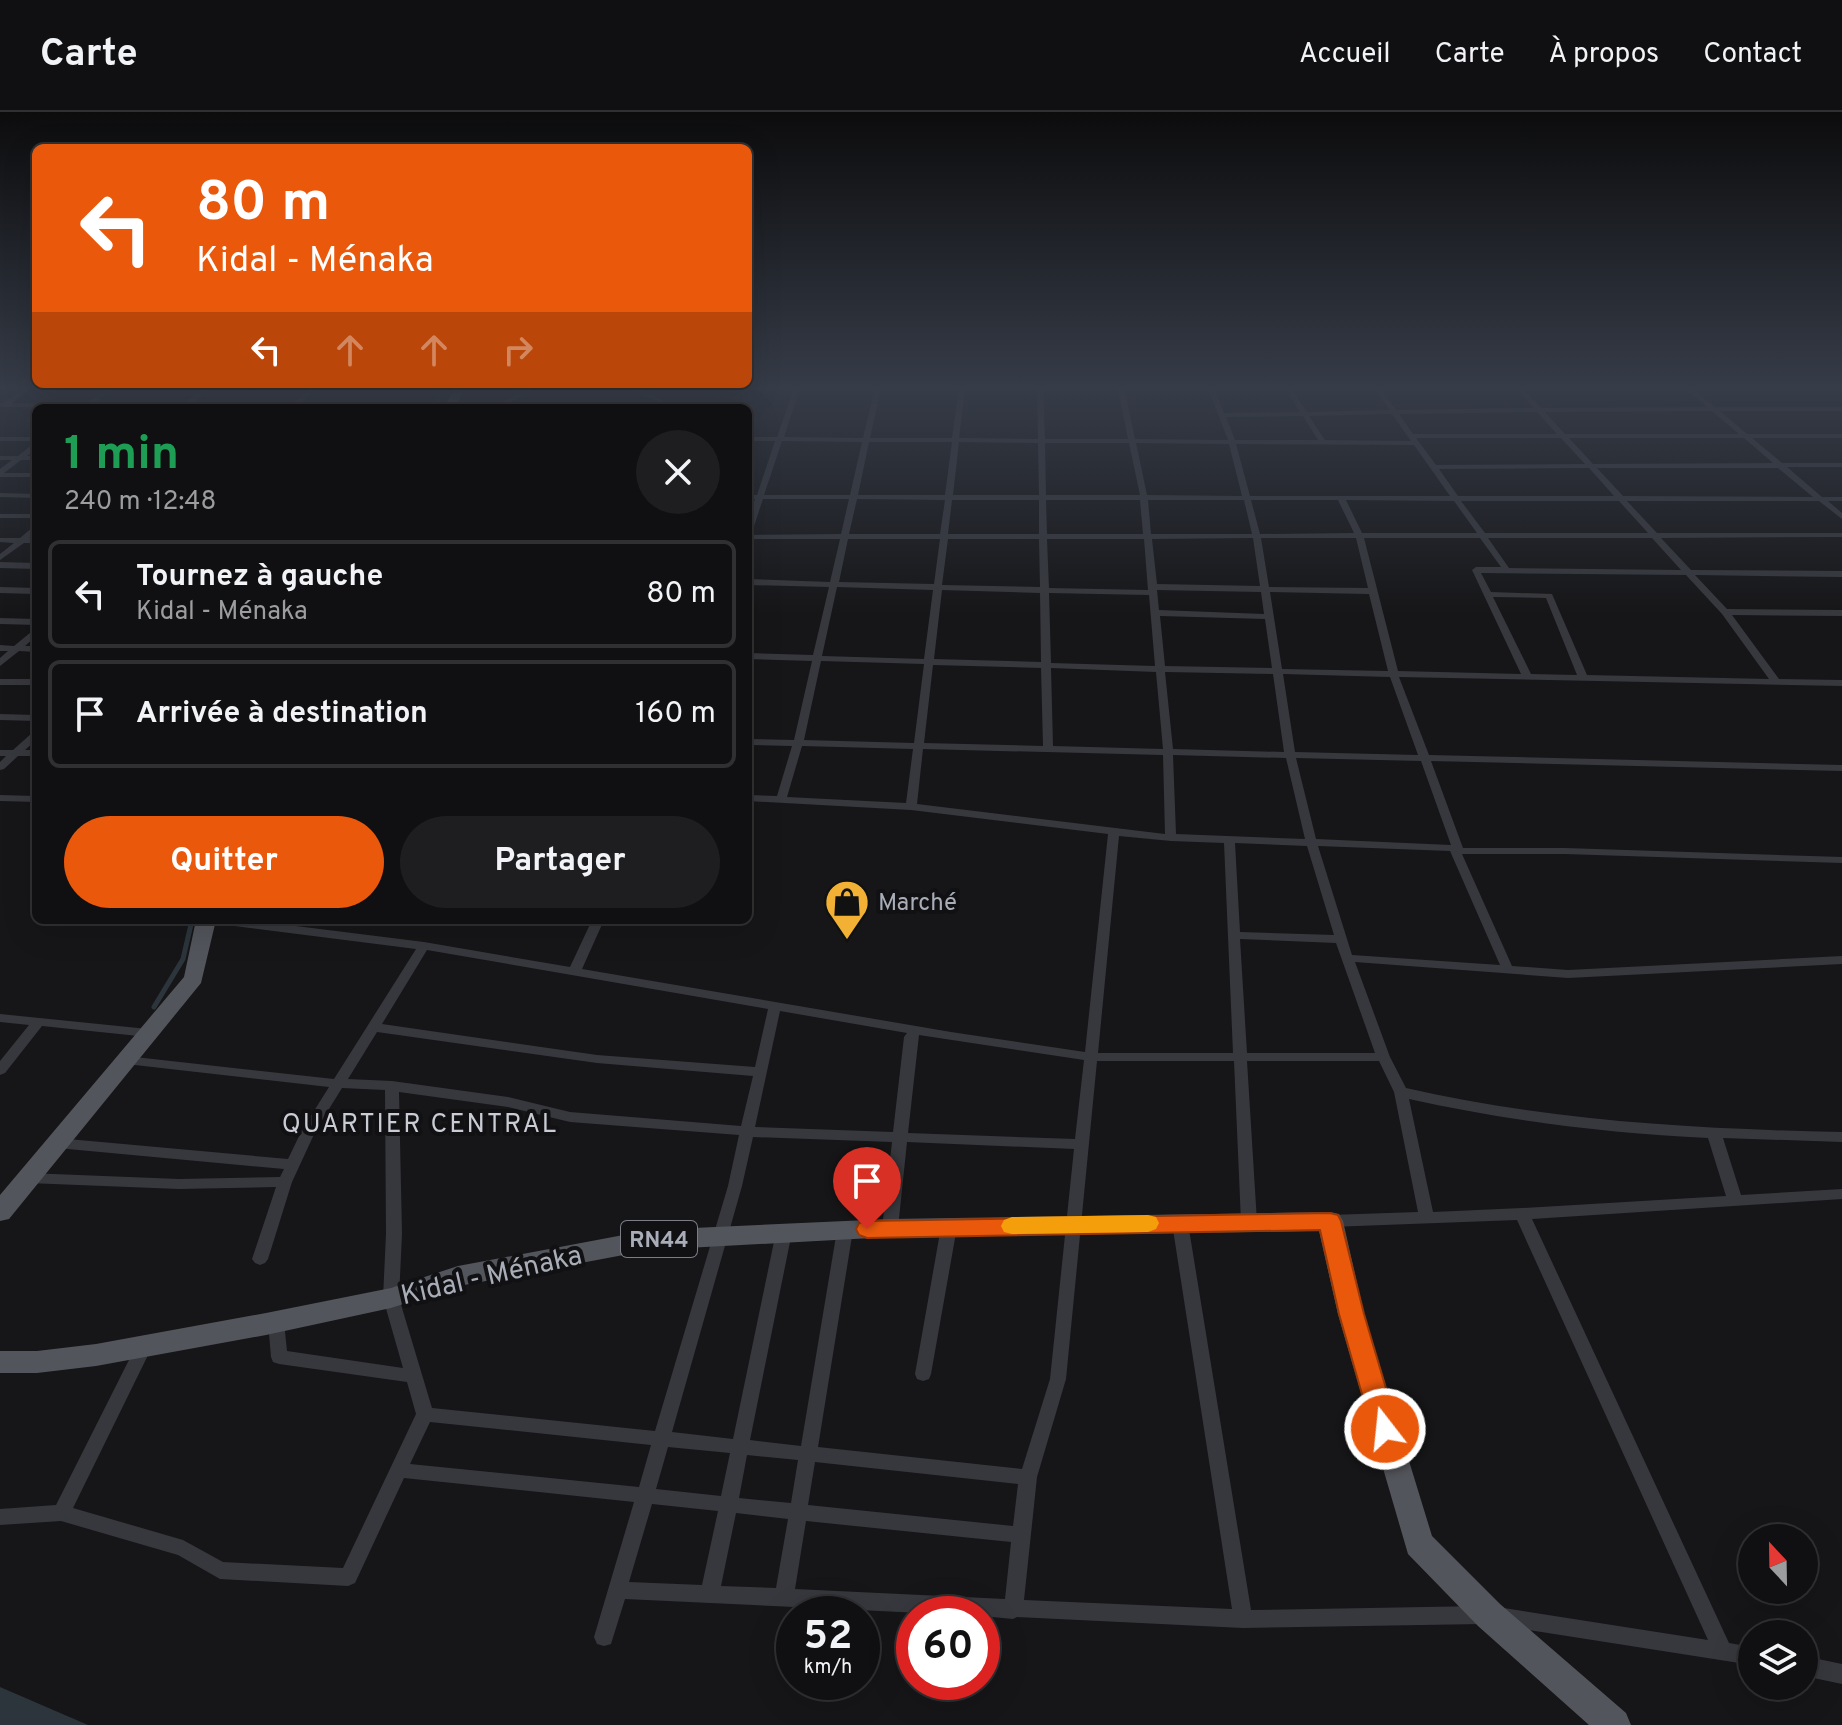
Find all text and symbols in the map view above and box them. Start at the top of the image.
text: Carte [40,31,138,80]
text: Accueil [1299,37,1391,73]
text: Carte [1435,37,1505,73]
text: À propos [1549,37,1659,73]
text: Contact [1703,37,1802,73]
text: 80 m [196,170,330,240]
icon: left [64,176,168,280]
text: Kidal - Ménaka [196,239,434,285]
icon: left [244,328,288,372]
icon: ahead [328,328,372,372]
icon: ahead [412,328,456,372]
icon: right [496,328,540,372]
text: 1 min [64,426,179,486]
button: close [636,430,720,514]
text: 240 m · 12:48 [64,486,216,519]
text: Tournez à gauche [136,559,383,596]
icon: left [68,572,112,616]
text: 80 m [646,576,716,613]
text: Kidal - Ménaka [136,596,308,629]
icon: arrive [68,692,112,736]
text: Arrivée à destination [136,696,428,733]
text: 160 m [635,696,716,733]
button: Quitter [64,816,384,908]
button: Partager [400,816,720,908]
shop icon: Marché [823,878,871,941]
place label: Marché [878,889,957,919]
district label: QUARTIER CENTRAL [282,1109,558,1142]
pin [833,1147,901,1229]
icon: arrive [845,1159,889,1203]
road number: RN44 [621,1221,697,1257]
street label: Kidal - Ménaka [398,1239,586,1315]
position arrow [1343,1387,1427,1471]
north arrow [1738,1524,1818,1604]
map controls [1738,1524,1818,1700]
speed limit sign: 60 [896,1596,1000,1700]
text: 52 [804,1613,852,1663]
button: layers [1738,1620,1818,1700]
text: km/h [804,1655,852,1681]

